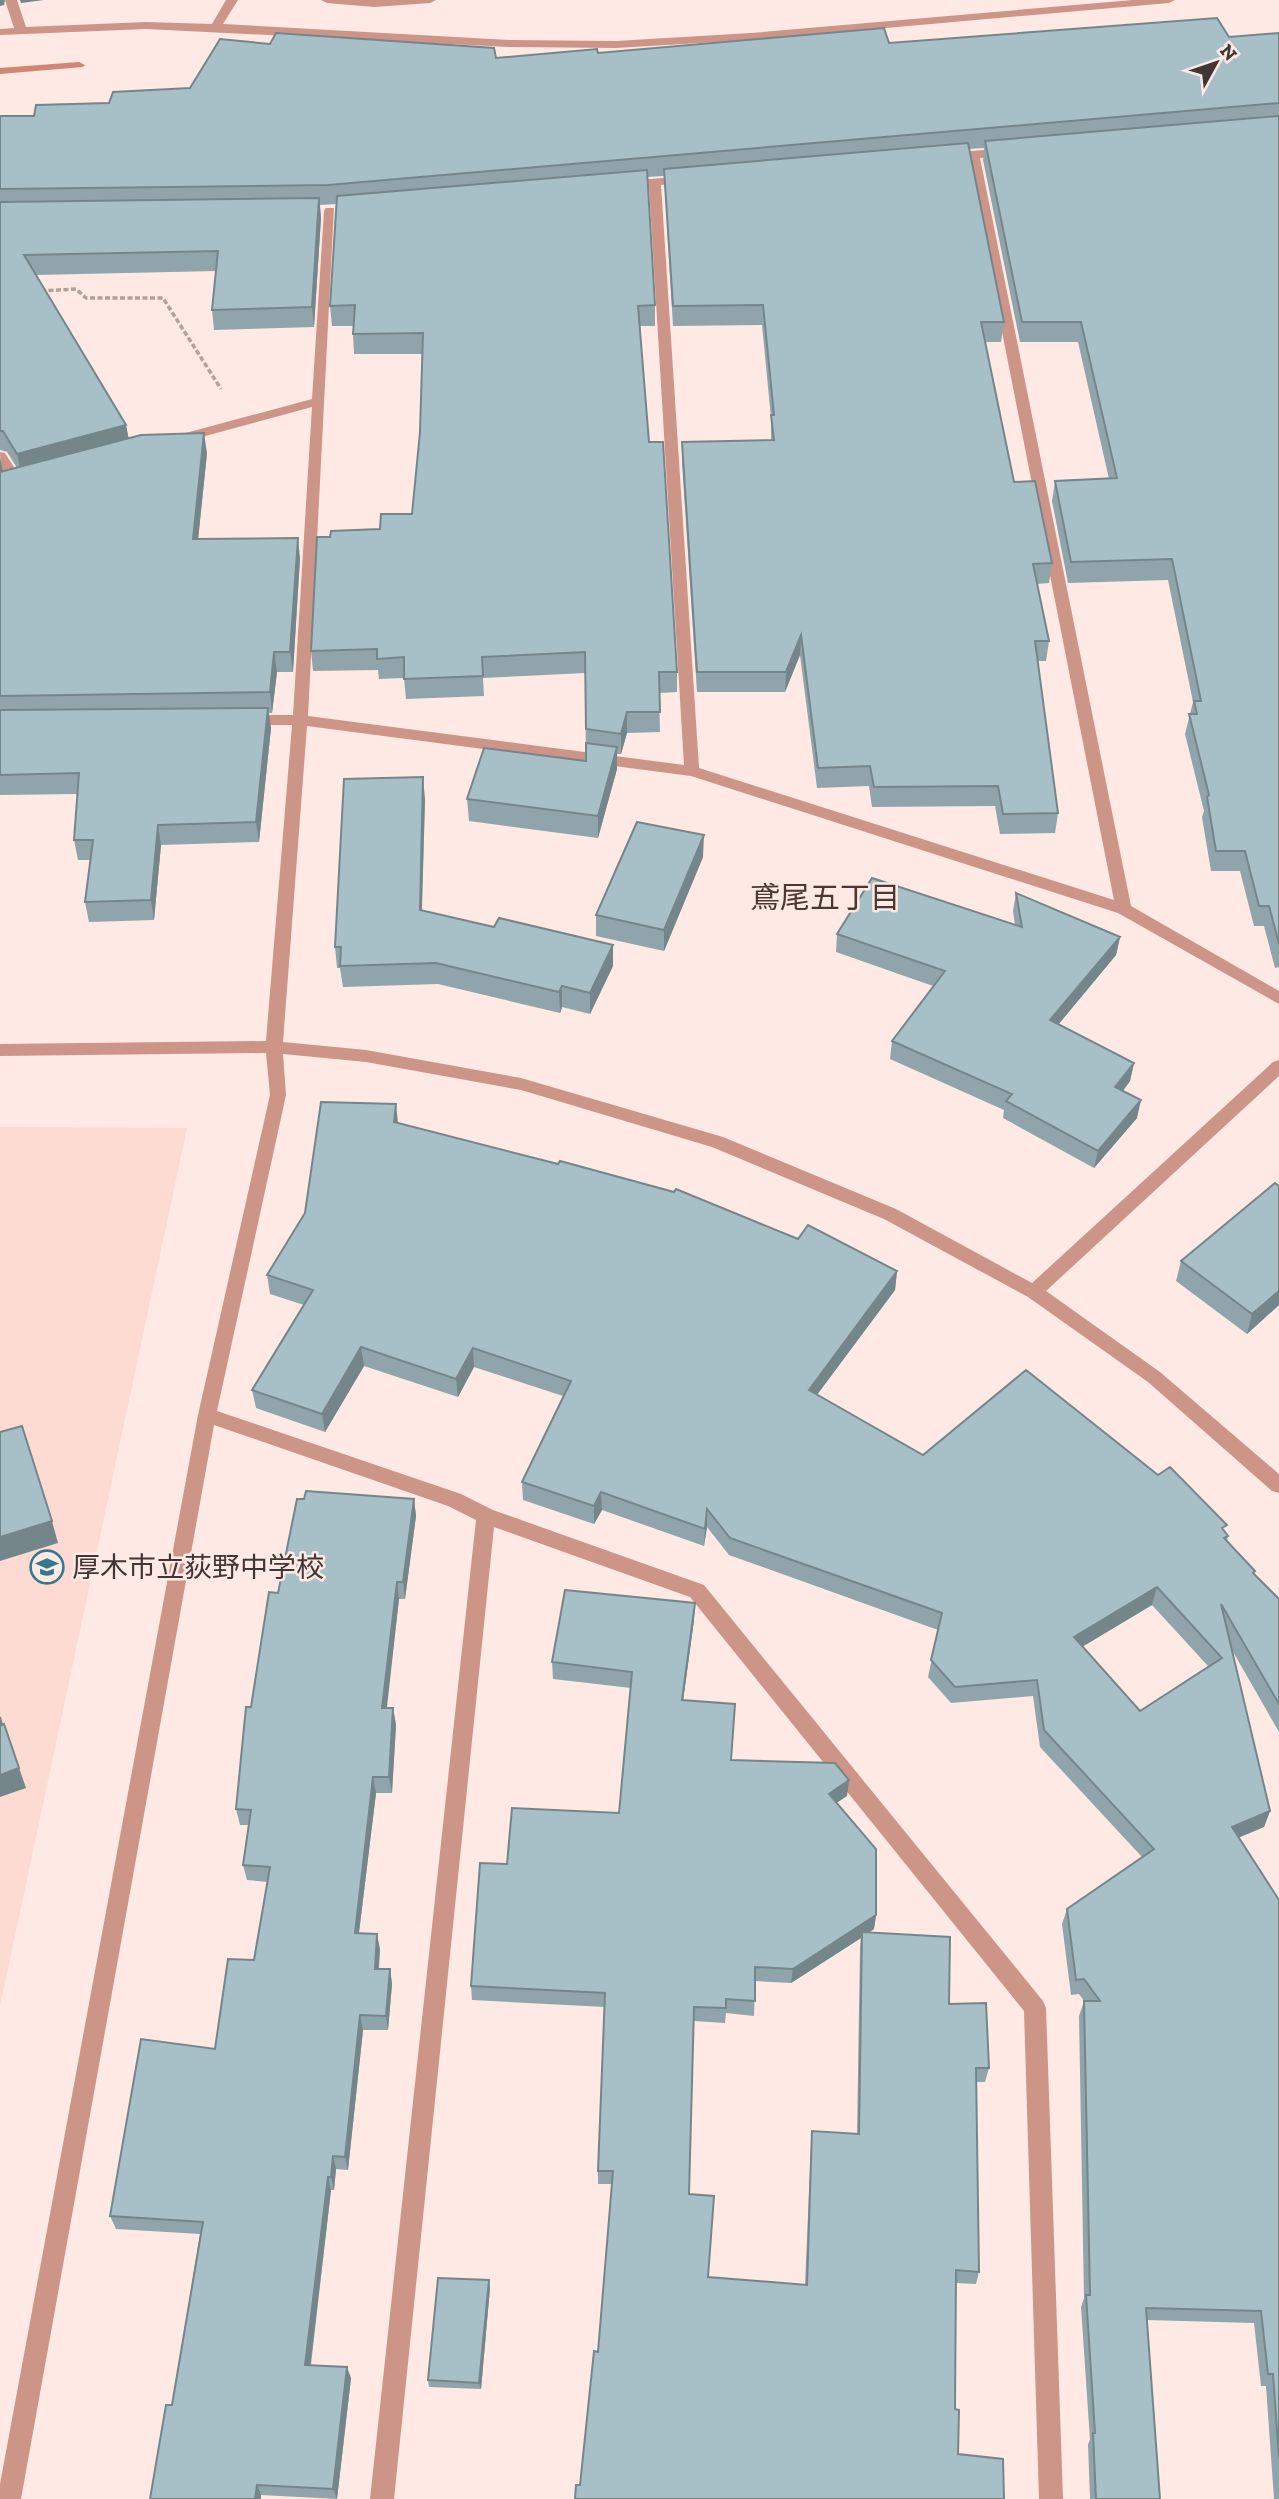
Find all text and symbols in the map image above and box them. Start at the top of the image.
north arrow [1181,28,1251,98]
text: N [1215,39,1242,65]
district label: 鳶尾五丁目 [750,880,900,916]
school or university icon: 厚木市立荻野中学校 [28,1548,66,1586]
place label: 厚木市立荻野中学校 [72,1551,324,1584]

